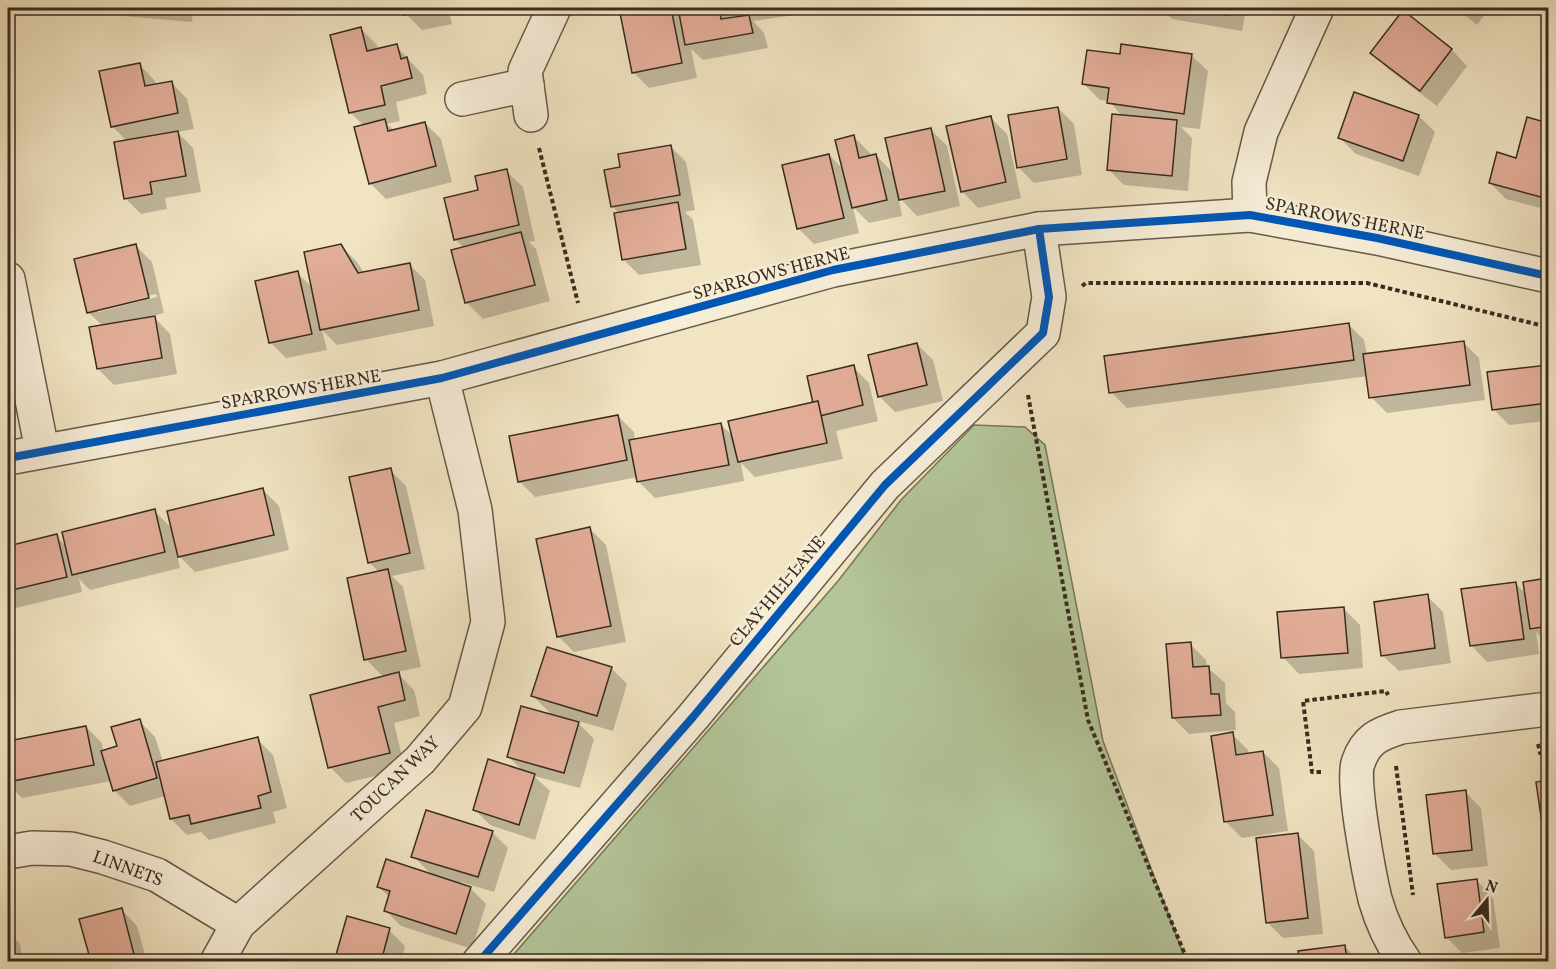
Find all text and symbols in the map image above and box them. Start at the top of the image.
street label: SPARROWS HERNE [1263,192,1427,247]
street label: SPARROWS HERNE [690,241,853,307]
street label: SPARROWS HERNE [219,364,383,417]
street label: CLAY HILL LANE [724,531,832,653]
street label: TOUCAN WAY [346,731,446,829]
street label: LINNETS [89,845,166,894]
north arrow [1457,870,1517,930]
text: N [1482,875,1501,900]

